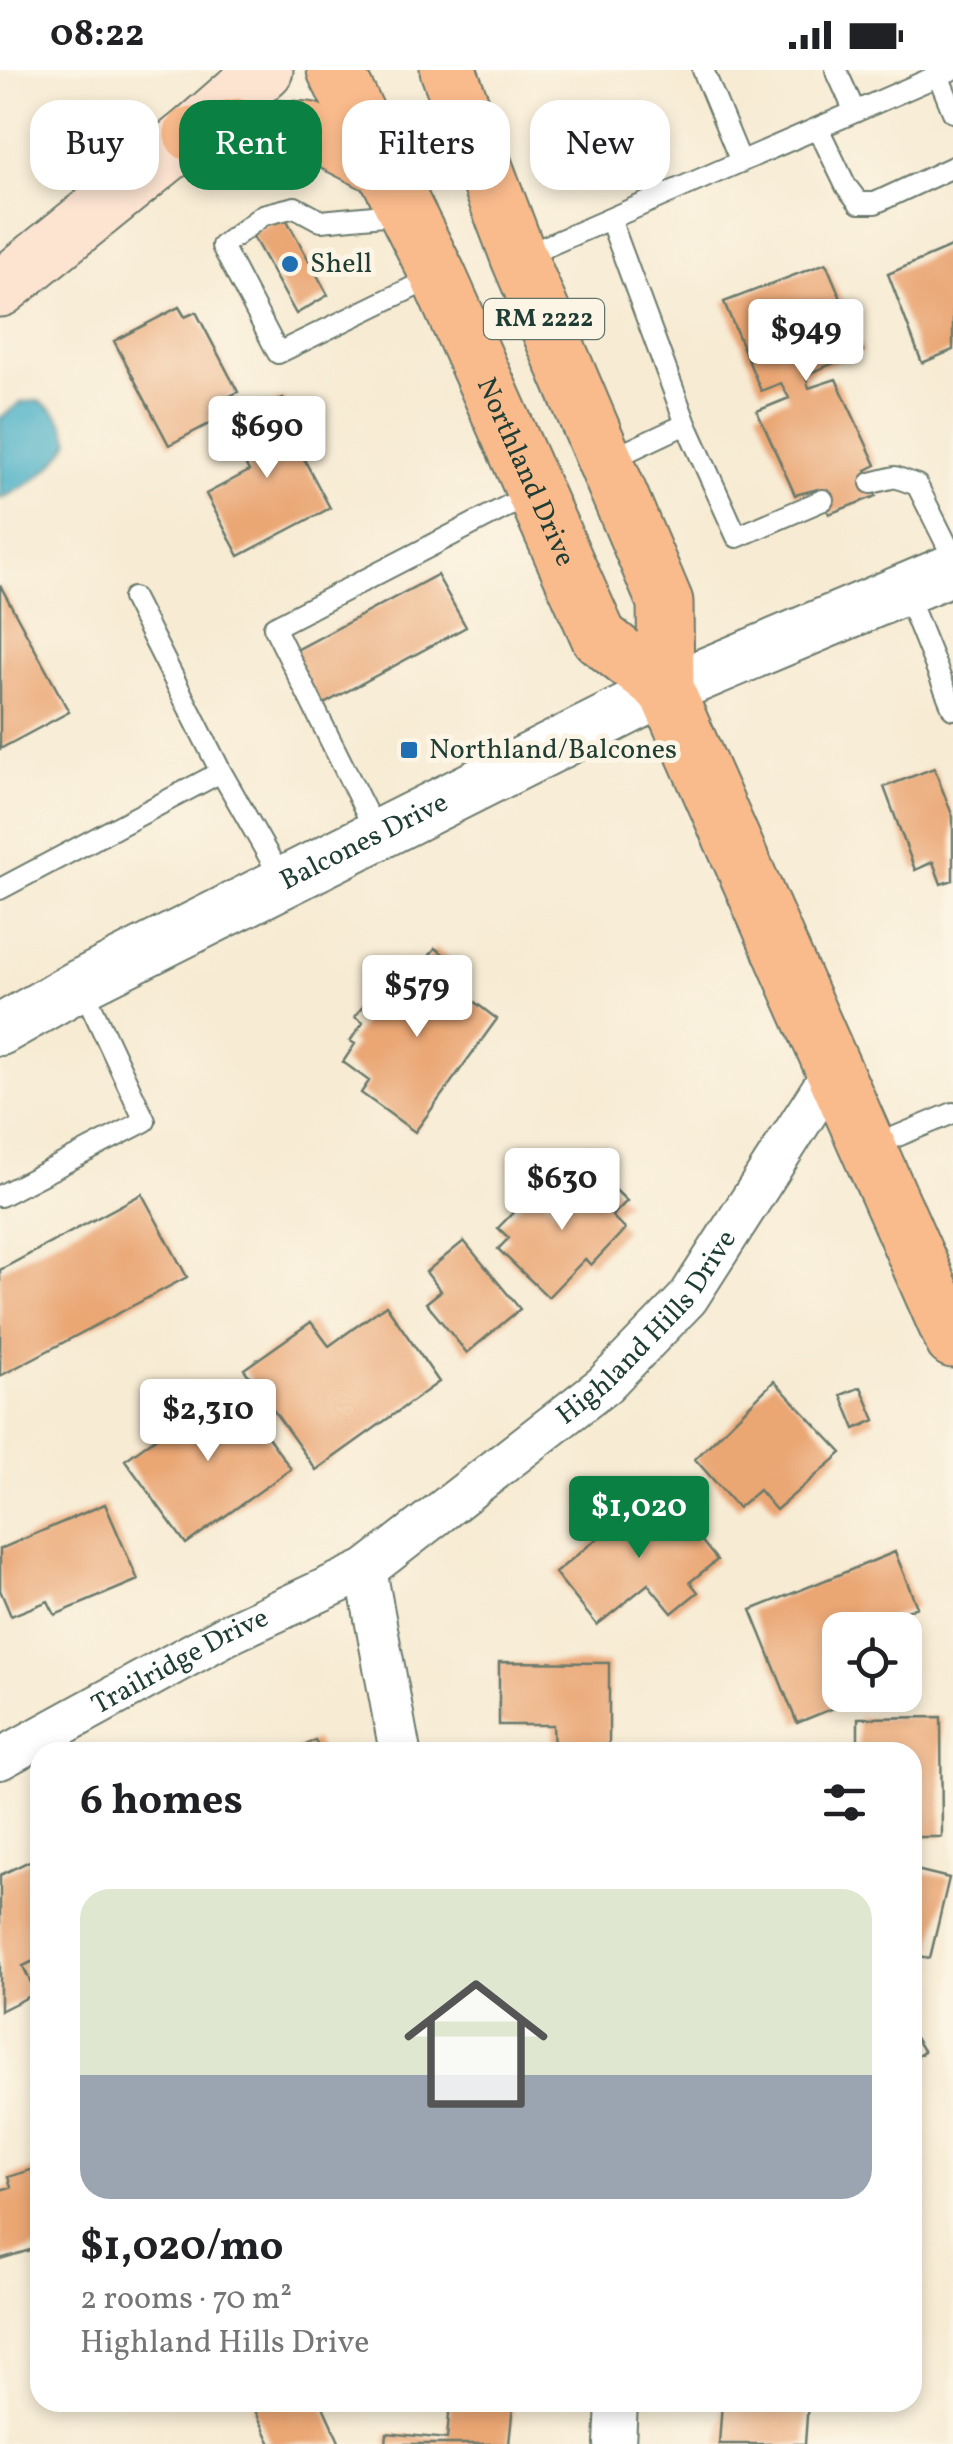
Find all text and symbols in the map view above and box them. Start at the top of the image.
text: 08:22 [50,9,144,62]
chip: Buy [30,100,159,190]
chip: Rent [179,100,322,190]
chip: Filters [342,100,510,190]
chip: New [530,100,670,190]
place label: Shell [310,245,372,284]
marker: Shell [279,253,301,275]
road number: RM 2222 [484,299,604,339]
pin: $949 [747,299,865,384]
text: $949 [770,309,842,353]
street label: Northland Drive [467,371,585,573]
pin: $690 [208,396,326,481]
text: $690 [230,406,304,450]
place label: Northland/Balcones [429,731,677,770]
marker: Northland/Balcones [398,739,420,761]
street label: Balcones Drive [273,783,455,900]
pin: $579 [358,955,476,1040]
text: $579 [384,965,450,1009]
pin: $630 [503,1148,621,1233]
text: $630 [527,1158,597,1202]
street label: Highland Hills Drive [548,1223,746,1434]
pin: $2,310 [127,1379,289,1464]
text: $2,310 [162,1389,254,1433]
pin: $1,020 [558,1476,720,1561]
text: $1,020 [591,1486,687,1530]
street label: Trailridge Drive [85,1598,275,1725]
map controls [822,1612,922,1712]
button: locate [822,1612,922,1712]
text: 6 homes [80,1773,243,1832]
icon: filters [817,1775,872,1830]
icon: home [386,1954,566,2134]
text: $1,020/mo [80,2219,283,2278]
text: 2 rooms · 70 m² [80,2278,292,2322]
text: Highland Hills Drive [80,2322,369,2366]

